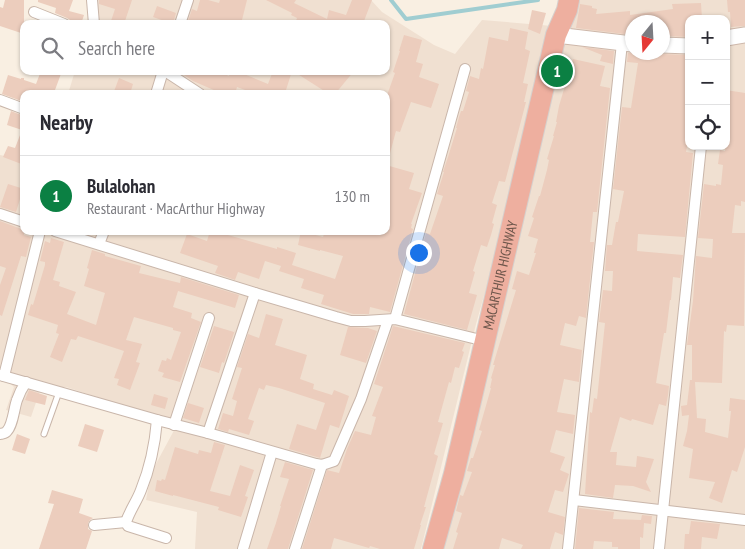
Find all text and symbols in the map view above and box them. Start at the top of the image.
north arrow [625,15,670,60]
map controls [685,15,730,150]
button: + [685,15,730,60]
search box [20,20,390,75]
icon: search [38,34,66,62]
text: Search here [78,36,155,60]
pin: 1 [541,52,573,90]
button: − [685,60,730,105]
button: locate [685,105,730,150]
text: Nearby [40,109,93,136]
text: Bulalohan [87,174,155,198]
text: 1 [52,186,60,206]
text: 130 m [335,186,370,206]
text: Restaurant · MacArthur Highway [87,198,265,218]
street label: MACARTHUR HIGHWAY [479,218,522,331]
your location [406,240,432,266]

